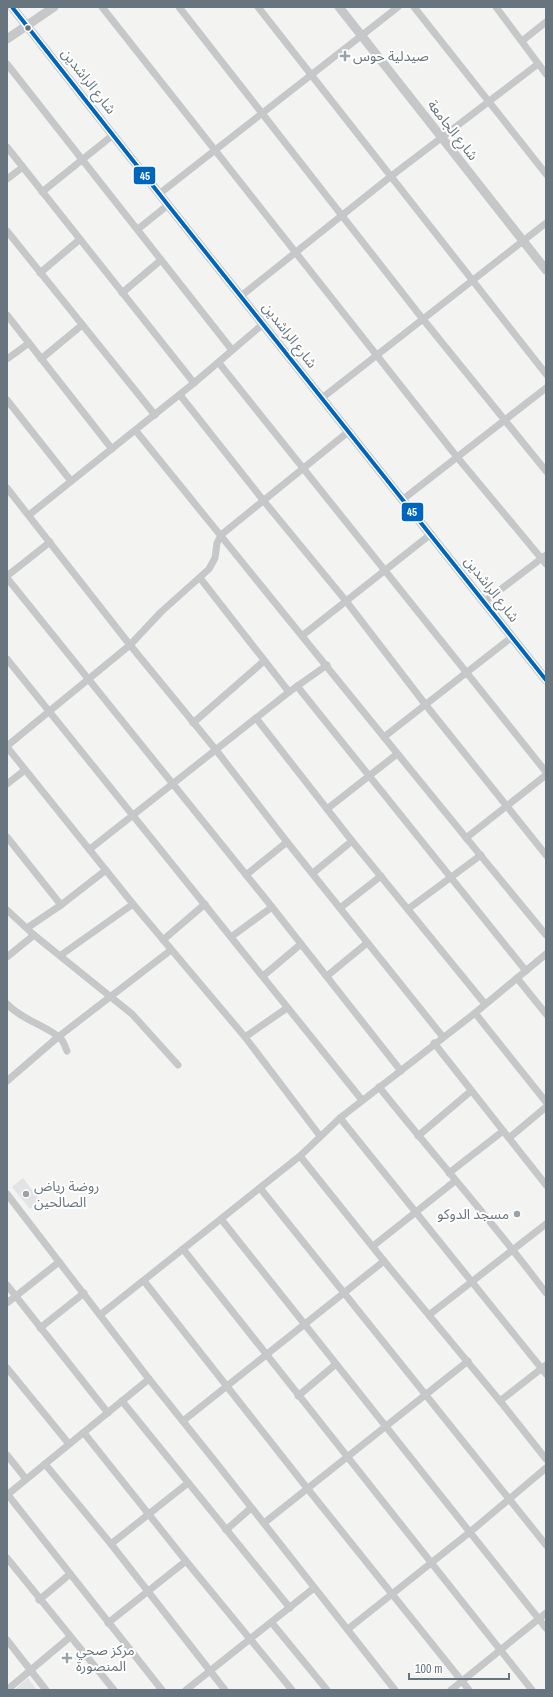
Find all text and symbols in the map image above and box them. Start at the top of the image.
unlabelled marker [23,23,33,33]
street label: شارع الراشدين [56,44,120,119]
place label: صيدلية حوس [353,47,429,65]
marker: صيدلية حوس [340,51,350,61]
street label: شارع الجامعة [422,96,482,165]
line badge: 45 [133,166,156,185]
text: 45 [140,169,150,183]
street label: شارع الراشدين [257,298,321,373]
line badge: 45 [401,502,424,522]
text: 45 [407,505,417,519]
street label: شارع الراشدين [459,552,523,627]
place label: روضة رياض الصالحين [34,1177,99,1211]
marker: روضة رياض الصالحين [21,1189,31,1199]
place label: مسجد الدوكو [437,1205,509,1223]
marker: مسجد الدوكو [512,1209,522,1219]
place label: مركز صحي المنصورة [76,1641,135,1675]
marker: مركز صحي المنصورة [61,1652,73,1664]
scale bar [409,1655,509,1681]
text: 100 m [415,1661,442,1677]

